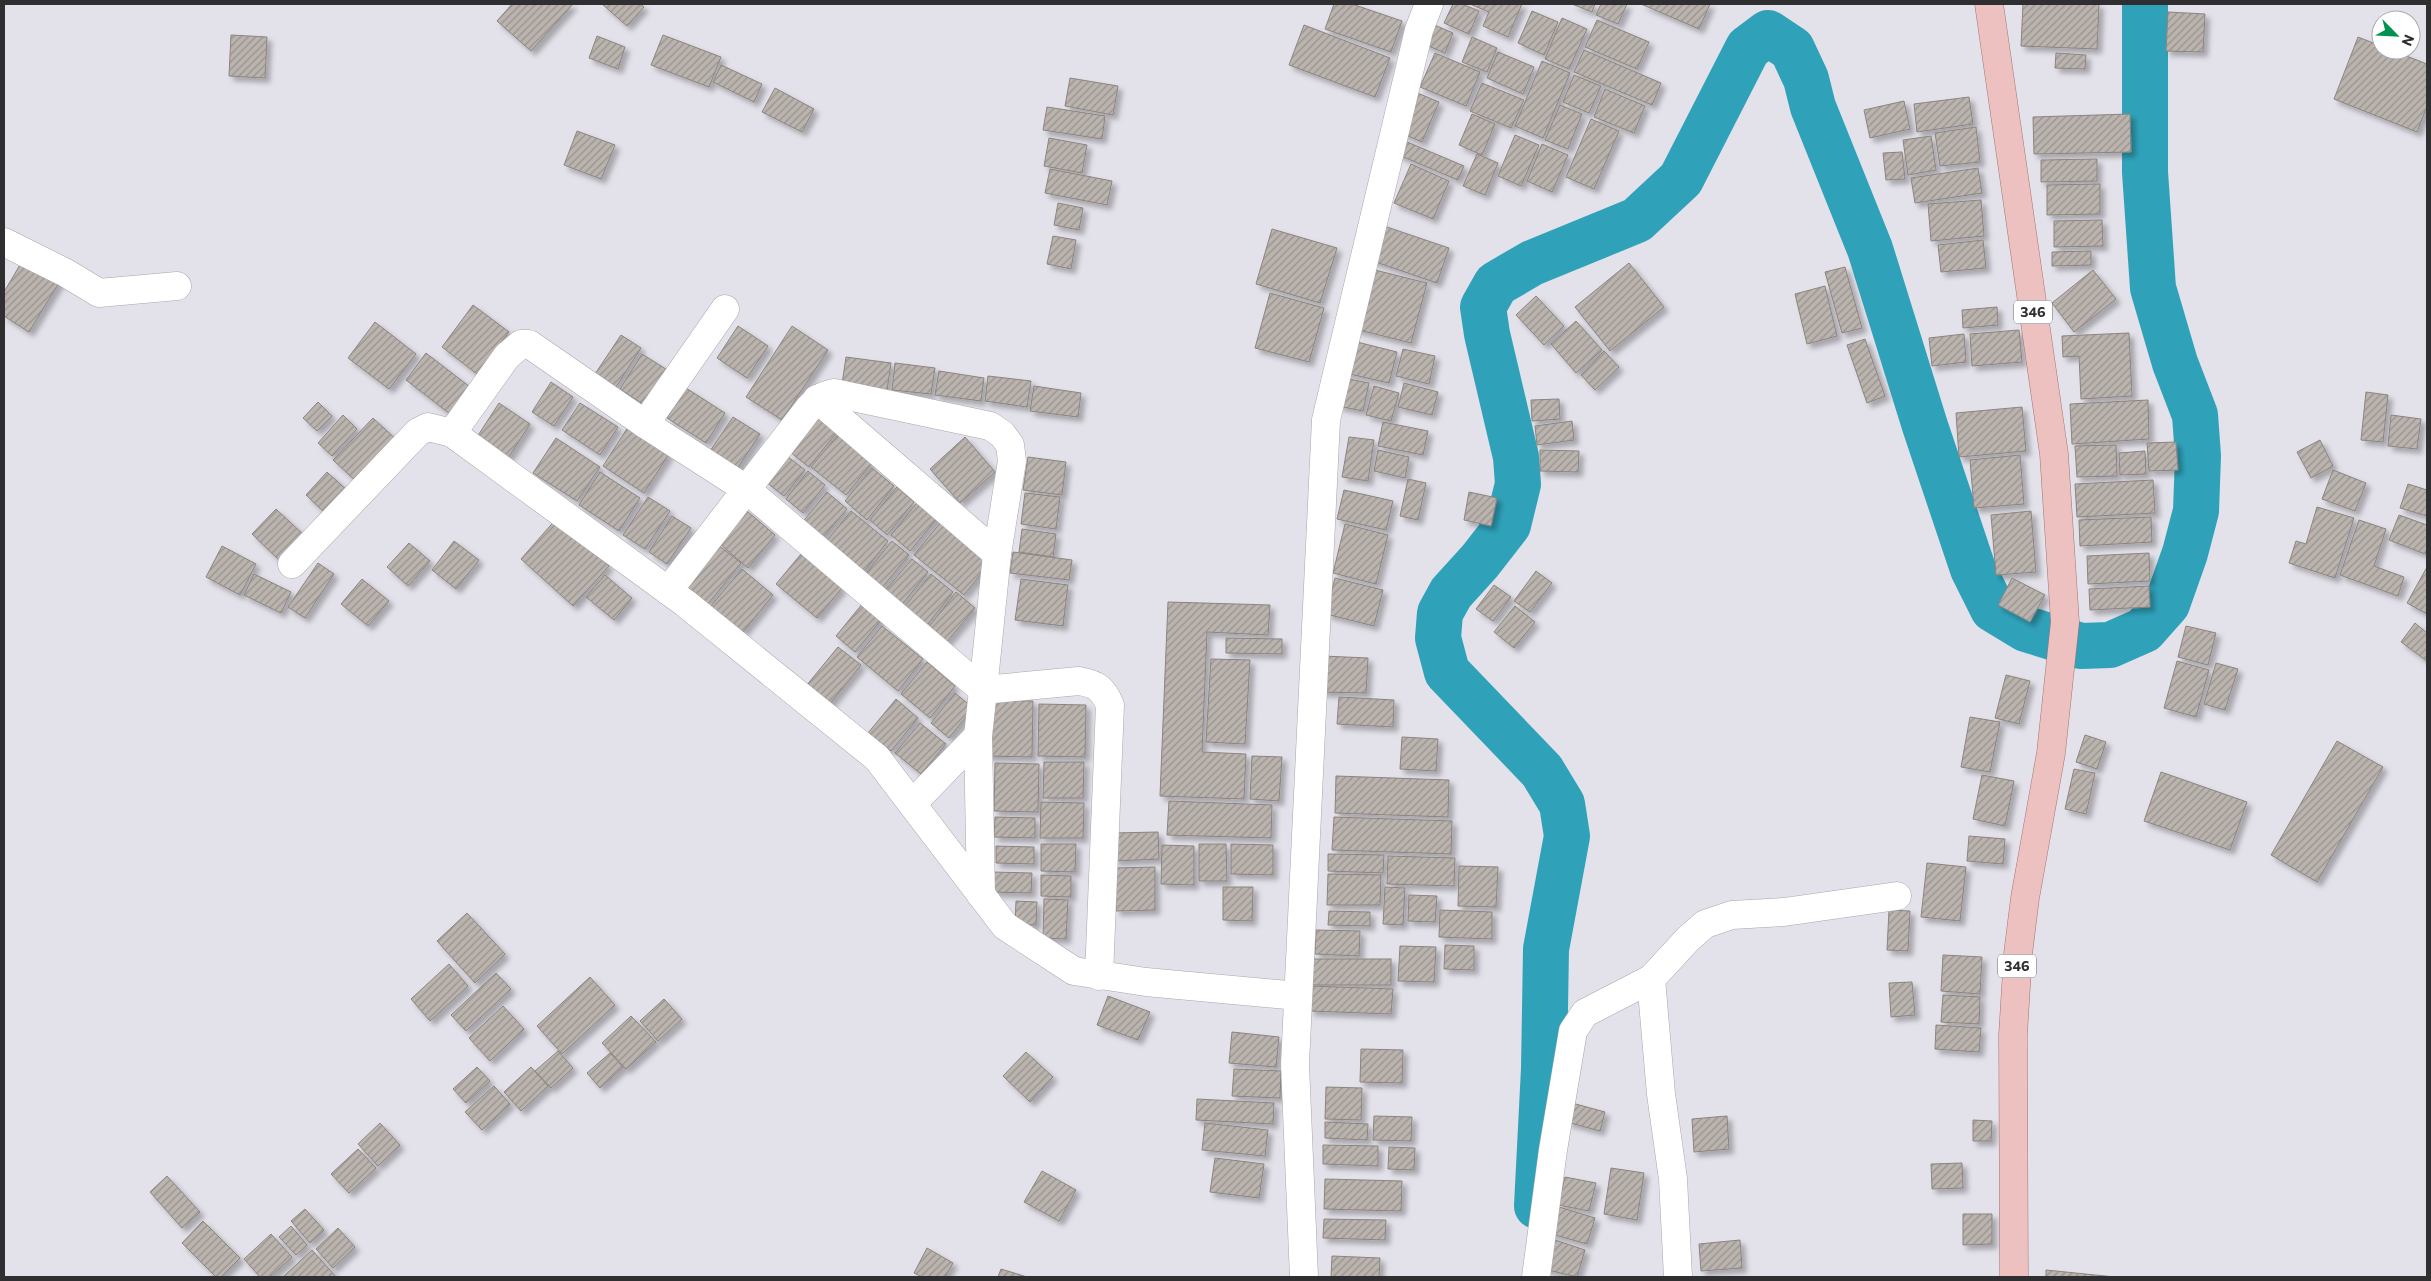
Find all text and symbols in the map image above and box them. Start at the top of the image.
north arrow [2371,10,2421,60]
text: N [2398,32,2418,49]
road number: 346 [2014,300,2052,324]
road number: 346 [1998,954,2036,978]

